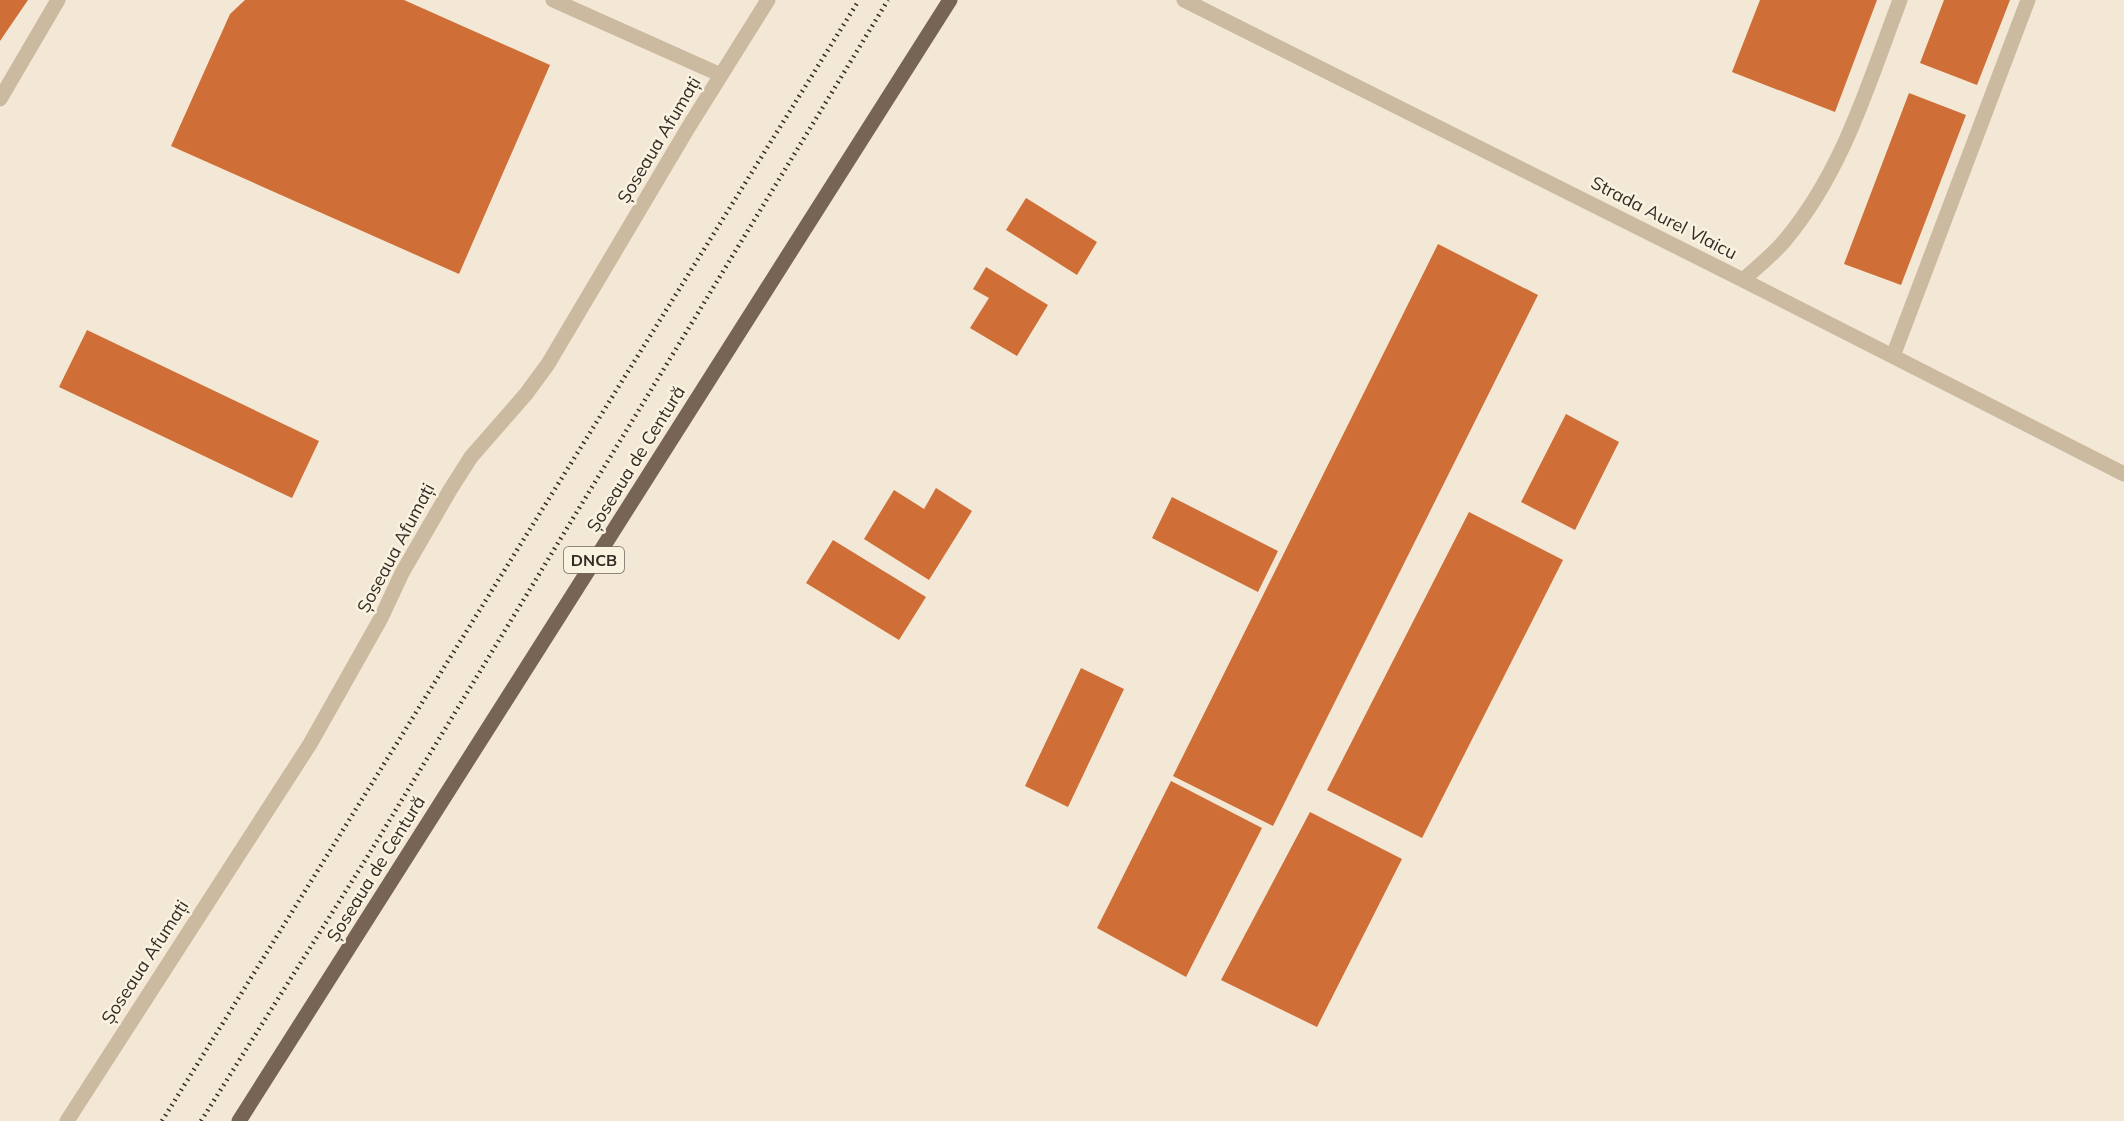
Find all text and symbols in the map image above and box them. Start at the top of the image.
street label: Șoseaua Afumați [612,72,705,207]
street label: Strada Aurel Vlaicu [1587,171,1741,264]
street label: Șoseaua de Centură [581,381,690,536]
street label: Șoseaua Afumați [352,479,439,617]
road number: DNCB [564,547,624,573]
street label: Șoseaua de Centură [321,791,430,946]
street label: Șoseaua Afumați [96,895,193,1028]

